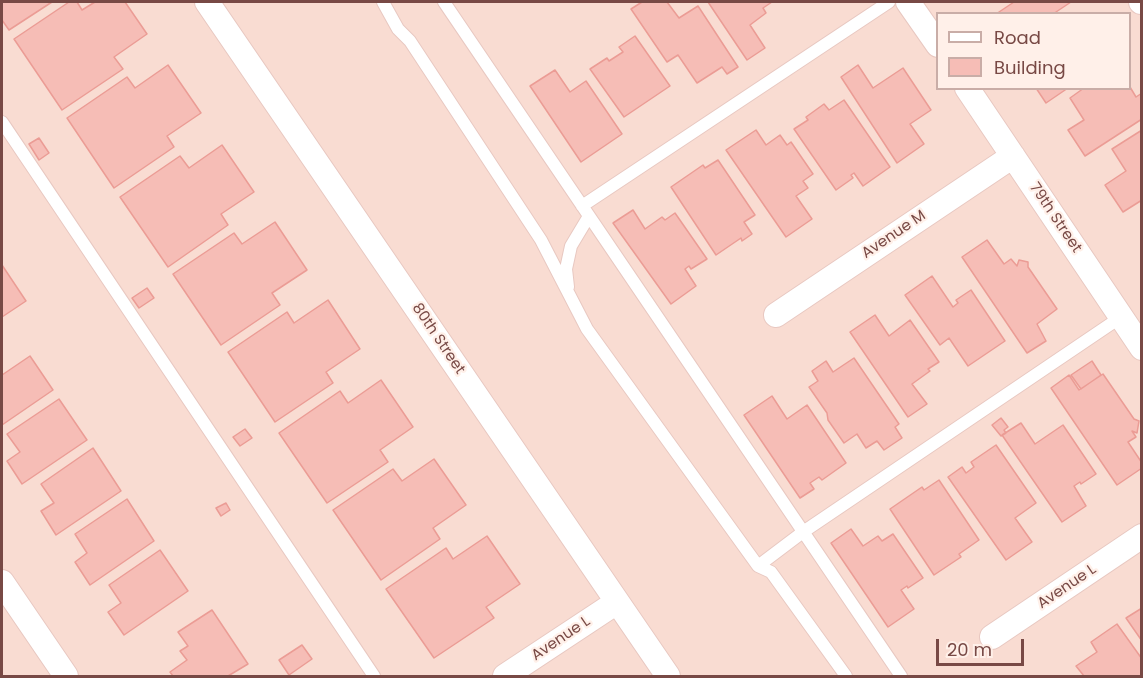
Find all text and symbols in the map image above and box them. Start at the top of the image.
legend [936,12,1131,90]
text: Road [994,25,1041,50]
text: Building [994,55,1066,80]
street label: 79th Street [1025,180,1085,256]
street label: Avenue M [859,207,929,263]
street label: 80th Street [408,300,468,378]
street label: Avenue L [1034,561,1100,613]
street label: Avenue L [528,613,594,665]
scale bar [939,627,1028,665]
text: 20 m [947,637,992,662]

